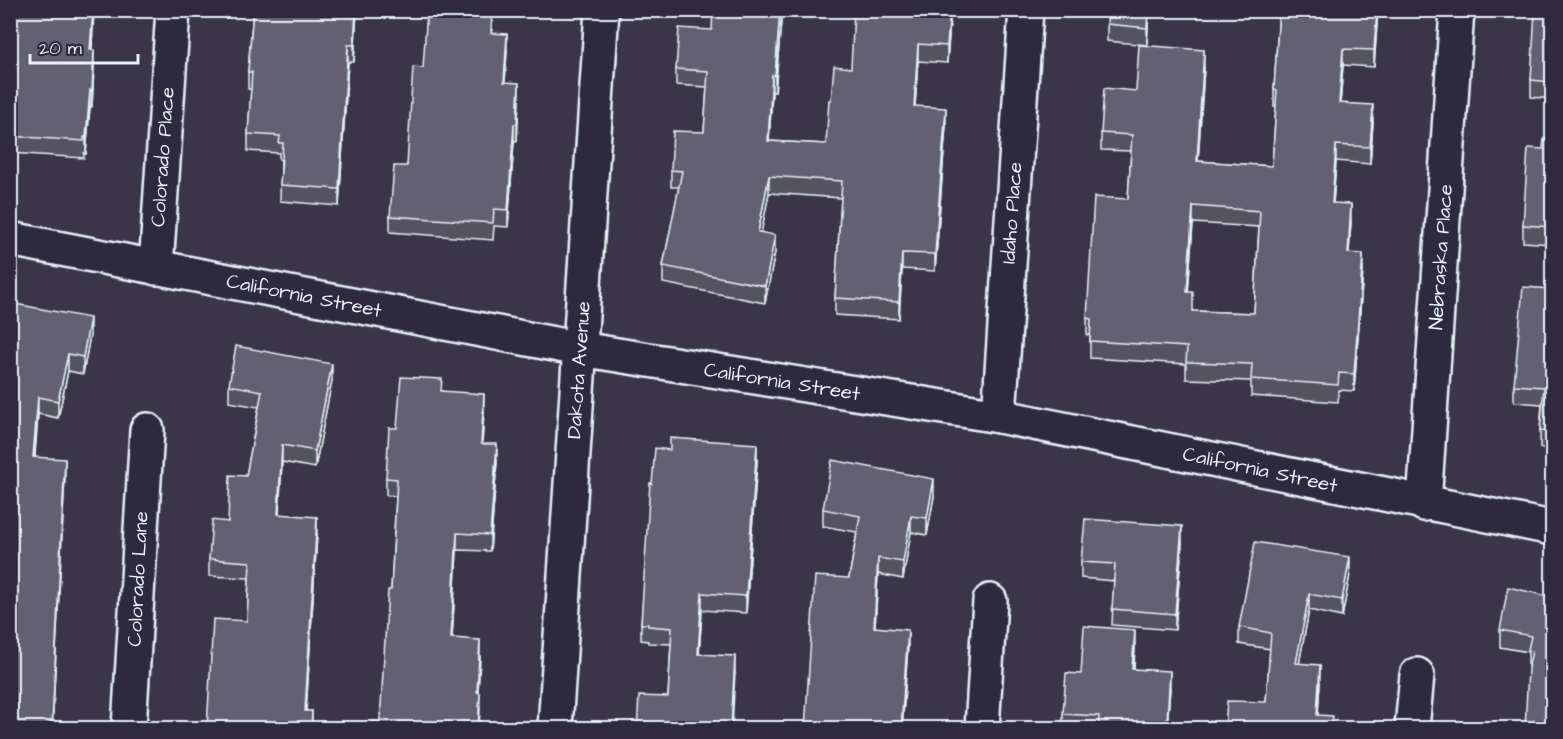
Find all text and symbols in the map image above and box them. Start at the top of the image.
scale bar [30,27,138,65]
text: 20 m [39,36,82,61]
street label: Colorado Place [144,86,182,228]
street label: Idaho Place [994,161,1030,265]
street label: Nebraska Place [1422,183,1460,331]
street label: California Street [224,267,384,325]
street label: Dakota Avenue [560,300,598,440]
street label: California Street [702,356,862,408]
street label: California Street [1180,440,1340,500]
street label: Colorado Lane [120,510,156,647]

